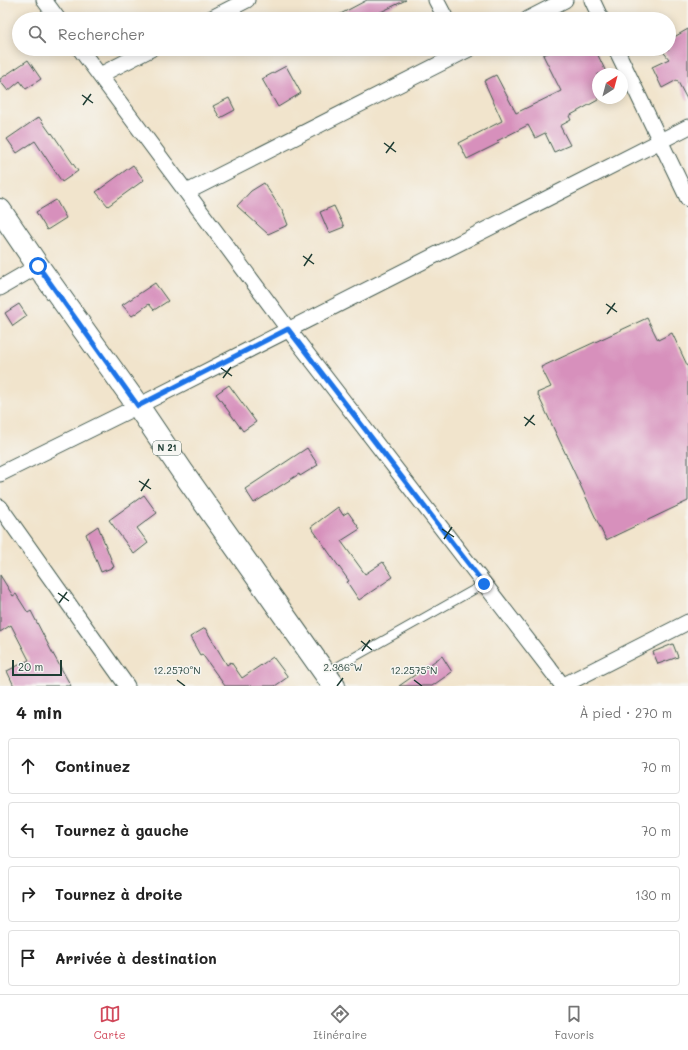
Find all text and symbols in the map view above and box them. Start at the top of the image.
search box [12,12,676,56]
icon: search [26,23,48,45]
text: Rechercher [58,24,145,44]
north arrow [592,68,628,104]
route start [29,257,47,275]
road number: N 21 [153,441,181,455]
route end [475,575,493,593]
scale bar [12,658,62,677]
text: 20 m [18,659,43,674]
text: 2.386°W [323,660,363,674]
text: 12.2570°N [153,663,201,677]
text: 12.2575°N [390,663,438,677]
text: 4 min [16,701,62,723]
text: À pied · 270 m [580,704,672,721]
icon: ahead [17,755,39,777]
text: Continuez [55,756,130,776]
text: 70 m [641,758,671,775]
icon: left [17,819,39,841]
text: Tournez à gauche [55,820,189,840]
text: 70 m [641,822,671,839]
icon: right [17,883,39,905]
text: Tournez à droite [55,884,183,904]
text: 130 m [635,886,671,903]
icon: arrive [17,947,39,969]
text: Arrivée à destination [55,948,217,968]
tab: Carte [94,1003,126,1042]
tab: Itinéraire [313,1003,367,1042]
tab: Favoris [555,1003,594,1042]

